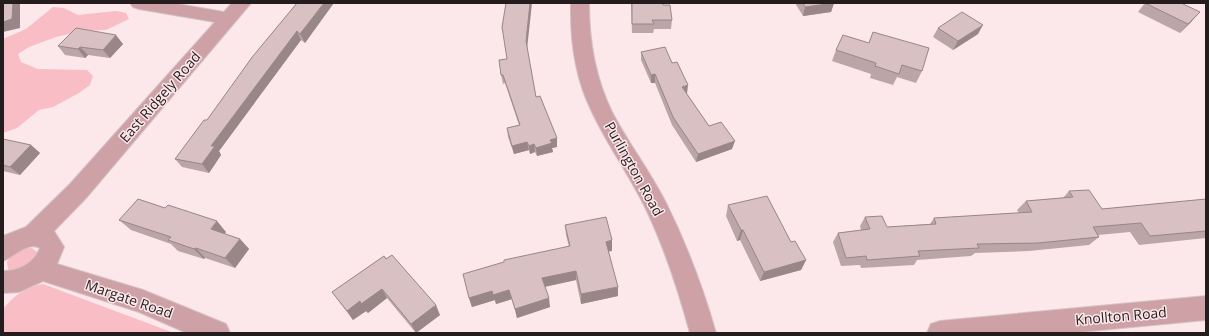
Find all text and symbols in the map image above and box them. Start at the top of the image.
street label: East Ridgely Road [115,47,204,146]
street label: Purlington Road [601,118,668,219]
street label: Margate Road [83,275,175,322]
street label: Knollton Road [1074,302,1167,329]

